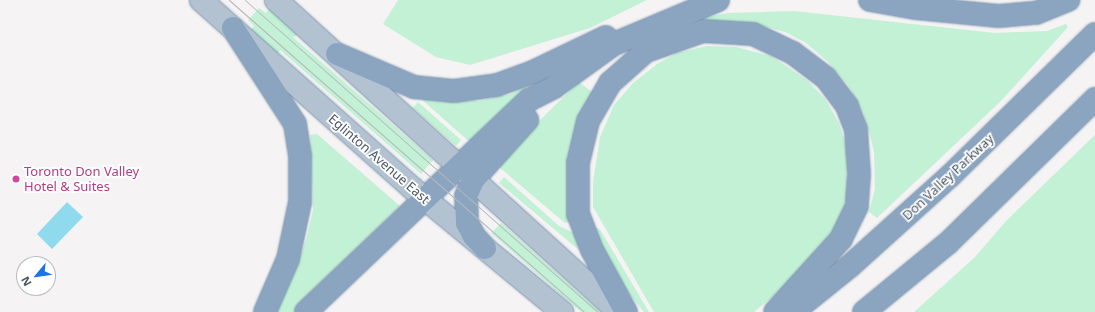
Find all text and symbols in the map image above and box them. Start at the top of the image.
street label: Eglinton Avenue East [325,111,433,207]
street label: Don Valley Parkway [899,131,997,223]
place label: Toronto Don Valley Hotel & Suites [24,164,139,195]
marker: Toronto Don Valley Hotel & Suites [11,174,21,184]
north arrow [16,256,56,296]
text: N [17,274,35,289]

